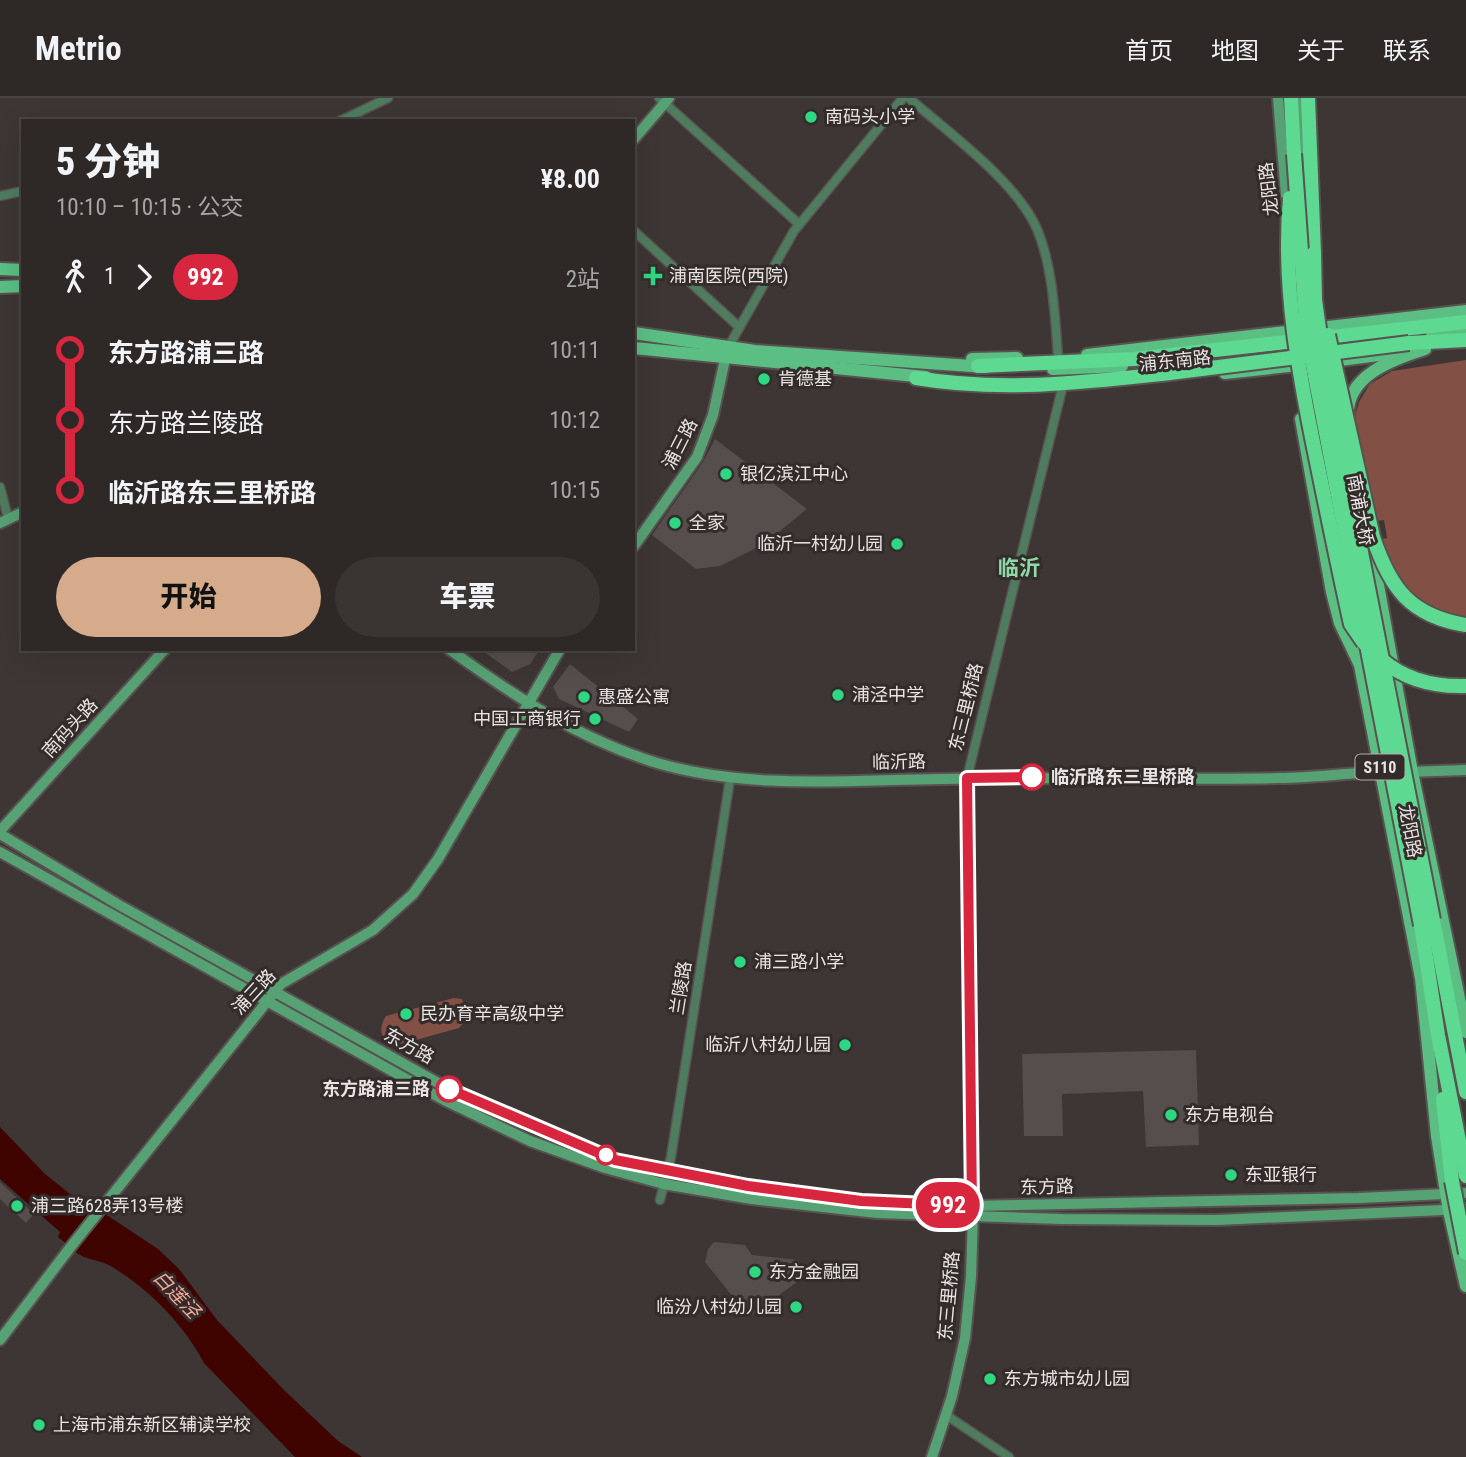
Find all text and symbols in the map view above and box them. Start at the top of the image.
text: Metrio [35,29,122,68]
text: 首页 [1125,37,1173,65]
text: 地图 [1211,37,1259,65]
text: 关于 [1297,37,1345,65]
text: 联系 [1383,37,1431,65]
place label: 南码头小学 [825,106,915,127]
marker: 南码头小学 [803,109,819,125]
text: 5 分钟 [56,140,160,184]
street label: 龙阳路 [1255,161,1282,217]
text: ¥8.00 [541,164,600,194]
text: 10:10 – 10:15 · 公交 [56,194,243,221]
icon: walk [56,258,94,296]
icon: forward [125,258,163,296]
text: 1 [104,263,115,290]
text: 992 [187,263,224,291]
place label: 浦南医院(西院) [669,265,788,287]
text: 2站 [566,266,600,293]
marker: 浦南医院(西院) [643,266,663,286]
text: 10:11 [549,337,600,364]
text: 东方路浦三路 [108,338,264,368]
street label: 浦东南路 [1138,346,1212,375]
place label: 肯德基 [778,368,832,389]
marker: 肯德基 [756,371,772,387]
text: 10:12 [549,407,600,434]
text: 东方路兰陵路 [108,408,264,438]
street label: 浦三路 [658,415,701,473]
place label: 银亿滨江中心 [740,463,848,484]
marker: 银亿滨江中心 [718,466,734,482]
street label: 南浦大桥 [1343,473,1378,547]
text: 10:15 [549,477,600,504]
text: 临沂路东三里桥路 [108,478,316,508]
place label: 全家 [689,512,725,533]
marker: 全家 [667,515,683,531]
place label: 临沂一村幼儿园 [757,533,883,554]
marker: 临沂一村幼儿园 [889,536,905,552]
district label: 临沂 [998,556,1040,580]
button: 开始 [56,557,321,637]
button: 车票 [335,557,600,637]
street label: 东三里桥路 [944,661,987,753]
place label: 浦泾中学 [852,684,924,705]
place label: 惠盛公寓 [598,686,670,707]
marker: 浦泾中学 [830,687,846,703]
marker: 惠盛公寓 [576,689,592,705]
street label: 南码头路 [38,694,102,761]
place label: 中国工商银行 [473,708,581,729]
marker: 中国工商银行 [587,711,603,727]
street label: 临沂路 [872,751,926,772]
road number: S110 [1356,754,1404,780]
marker: 临沂路东三里桥路 [1019,764,1045,790]
place label: 临沂路东三里桥路 [1051,766,1195,787]
street label: 龙阳路 [1395,802,1426,859]
place label: 浦三路小学 [754,951,844,972]
marker: 浦三路小学 [732,954,748,970]
street label: 兰陵路 [666,960,695,1016]
street label: 浦三路 [228,965,280,1019]
place label: 民办育辛高级中学 [420,1003,564,1024]
marker: 民办育辛高级中学 [398,1006,414,1022]
street label: 东方路 [381,1023,438,1068]
place label: 临沂八村幼儿园 [705,1034,831,1055]
marker: 临沂八村幼儿园 [837,1037,853,1053]
marker: 东方路浦三路 [436,1076,462,1102]
place label: 东方路浦三路 [322,1078,430,1099]
place label: 东方电视台 [1185,1104,1275,1125]
marker: 东方电视台 [1163,1107,1179,1123]
unlabelled marker [596,1145,616,1165]
place label: 东亚银行 [1245,1164,1317,1185]
marker: 东亚银行 [1223,1167,1239,1183]
street label: 东方路 [1020,1176,1074,1197]
line badge: 992 [908,1182,988,1228]
text: 992 [930,1191,966,1219]
place label: 浦三路628弄13号楼 [31,1195,183,1216]
marker: 浦三路628弄13号楼 [9,1198,25,1214]
street label: 东三里桥路 [934,1250,963,1342]
place label: 东方金融园 [769,1261,859,1282]
marker: 东方金融园 [747,1264,763,1280]
water label: 白莲泾 [149,1266,206,1324]
place label: 临汾八村幼儿园 [656,1296,782,1317]
marker: 临汾八村幼儿园 [788,1299,804,1315]
place label: 东方城市幼儿园 [1004,1368,1130,1389]
marker: 东方城市幼儿园 [982,1371,998,1387]
place label: 上海市浦东新区辅读学校 [53,1414,251,1435]
marker: 上海市浦东新区辅读学校 [31,1417,47,1433]

